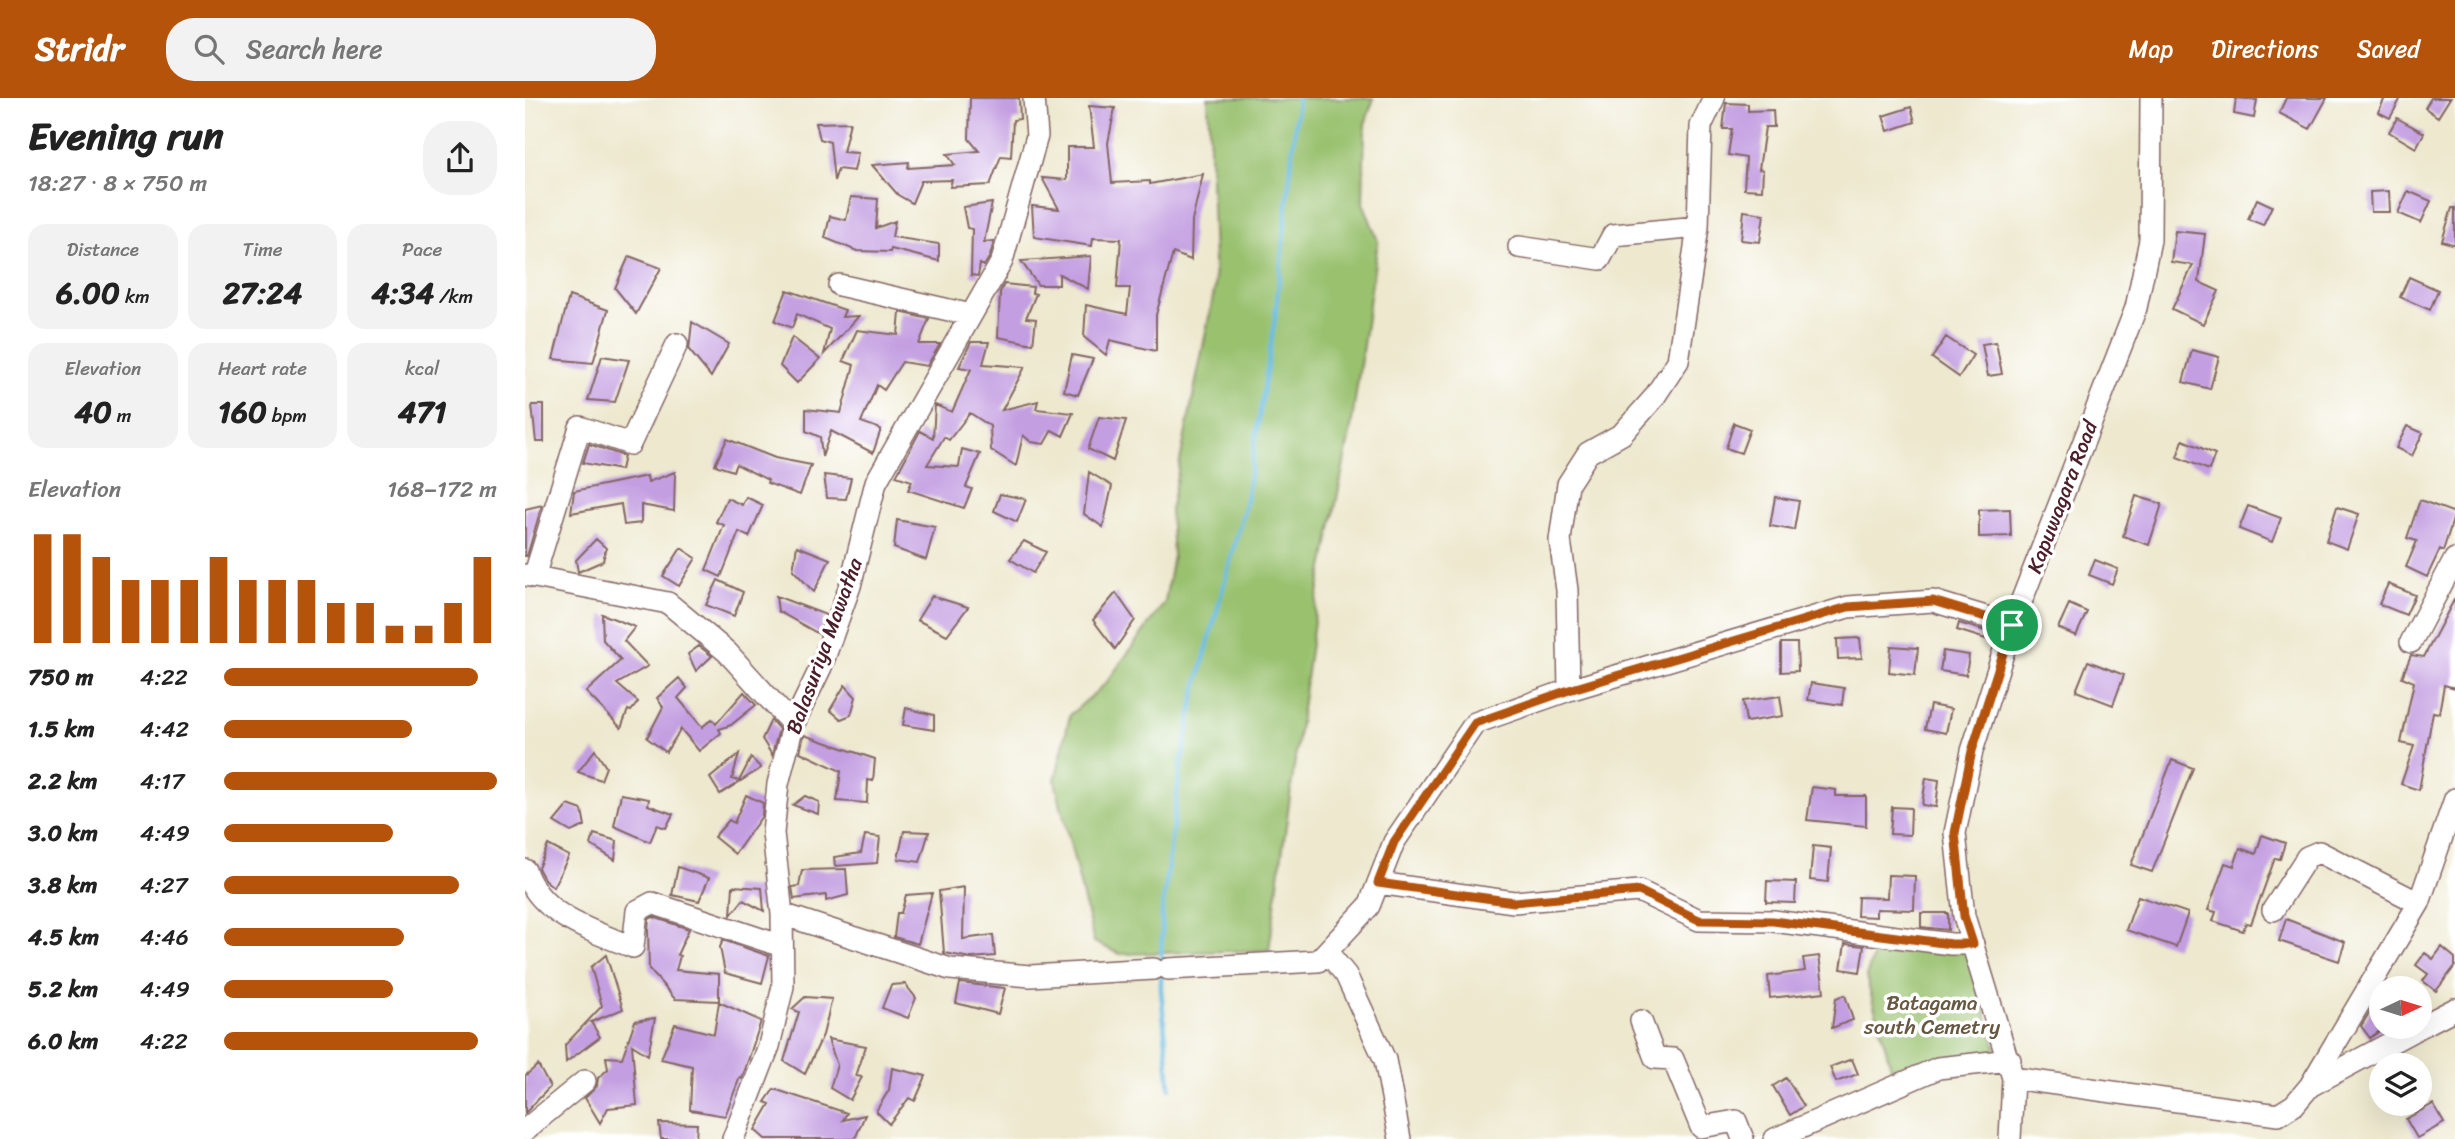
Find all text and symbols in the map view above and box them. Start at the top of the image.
search box [166,18,656,81]
text: Stridr [35,20,124,78]
text: Search here [246,26,383,72]
text: Map [2129,28,2173,70]
text: Directions [2211,28,2319,70]
text: Saved [2357,28,2420,70]
icon: search [190,30,228,68]
text: Evening run [28,103,224,170]
button: share [423,121,497,195]
text: 18:27 · 8 × 750 m [28,163,207,204]
text: Distance [67,233,139,266]
text: Time [242,233,283,266]
text: Pace [402,233,442,266]
text: 6.00 [56,266,120,320]
text: 27:24 [223,266,302,320]
text: 4:34 [371,266,434,320]
text: km [120,280,150,313]
text: /km [434,280,473,313]
text: Elevation [64,352,141,385]
text: Heart rate [218,352,307,385]
text: kcal [405,352,439,385]
text: 40 [74,385,112,439]
text: 160 [218,385,267,439]
text: 471 [398,385,447,439]
text: m [112,399,131,432]
text: bpm [267,399,307,432]
street label: Kapuwagara Road [2015,413,2109,579]
text: Elevation [28,469,121,510]
text: 168–172 m [387,469,497,510]
street label: Balasuriya Mawatha [774,552,874,740]
pin [1982,595,2042,655]
icon: arrive [1993,606,2031,644]
text: 750 m [28,657,93,698]
text: 4:22 [140,657,188,698]
text: 1.5 km [28,709,95,750]
text: 4:42 [140,709,189,750]
text: 2.2 km [28,761,97,802]
text: 4:17 [140,761,184,802]
text: 3.0 km [28,813,98,854]
text: 4:49 [140,813,190,854]
text: 3.8 km [28,865,97,906]
text: 4:27 [140,865,188,906]
text: 4.5 km [28,917,99,958]
text: 4:46 [140,917,189,958]
text: 5.2 km [28,969,98,1010]
text: 4:49 [140,969,190,1010]
north arrow [2369,976,2433,1040]
map controls [2369,976,2432,1116]
park label: Batagama south Cemetry [1863,984,2000,1046]
text: 6.0 km [28,1021,98,1062]
text: 4:22 [140,1021,188,1062]
button: layers [2369,1053,2432,1116]

